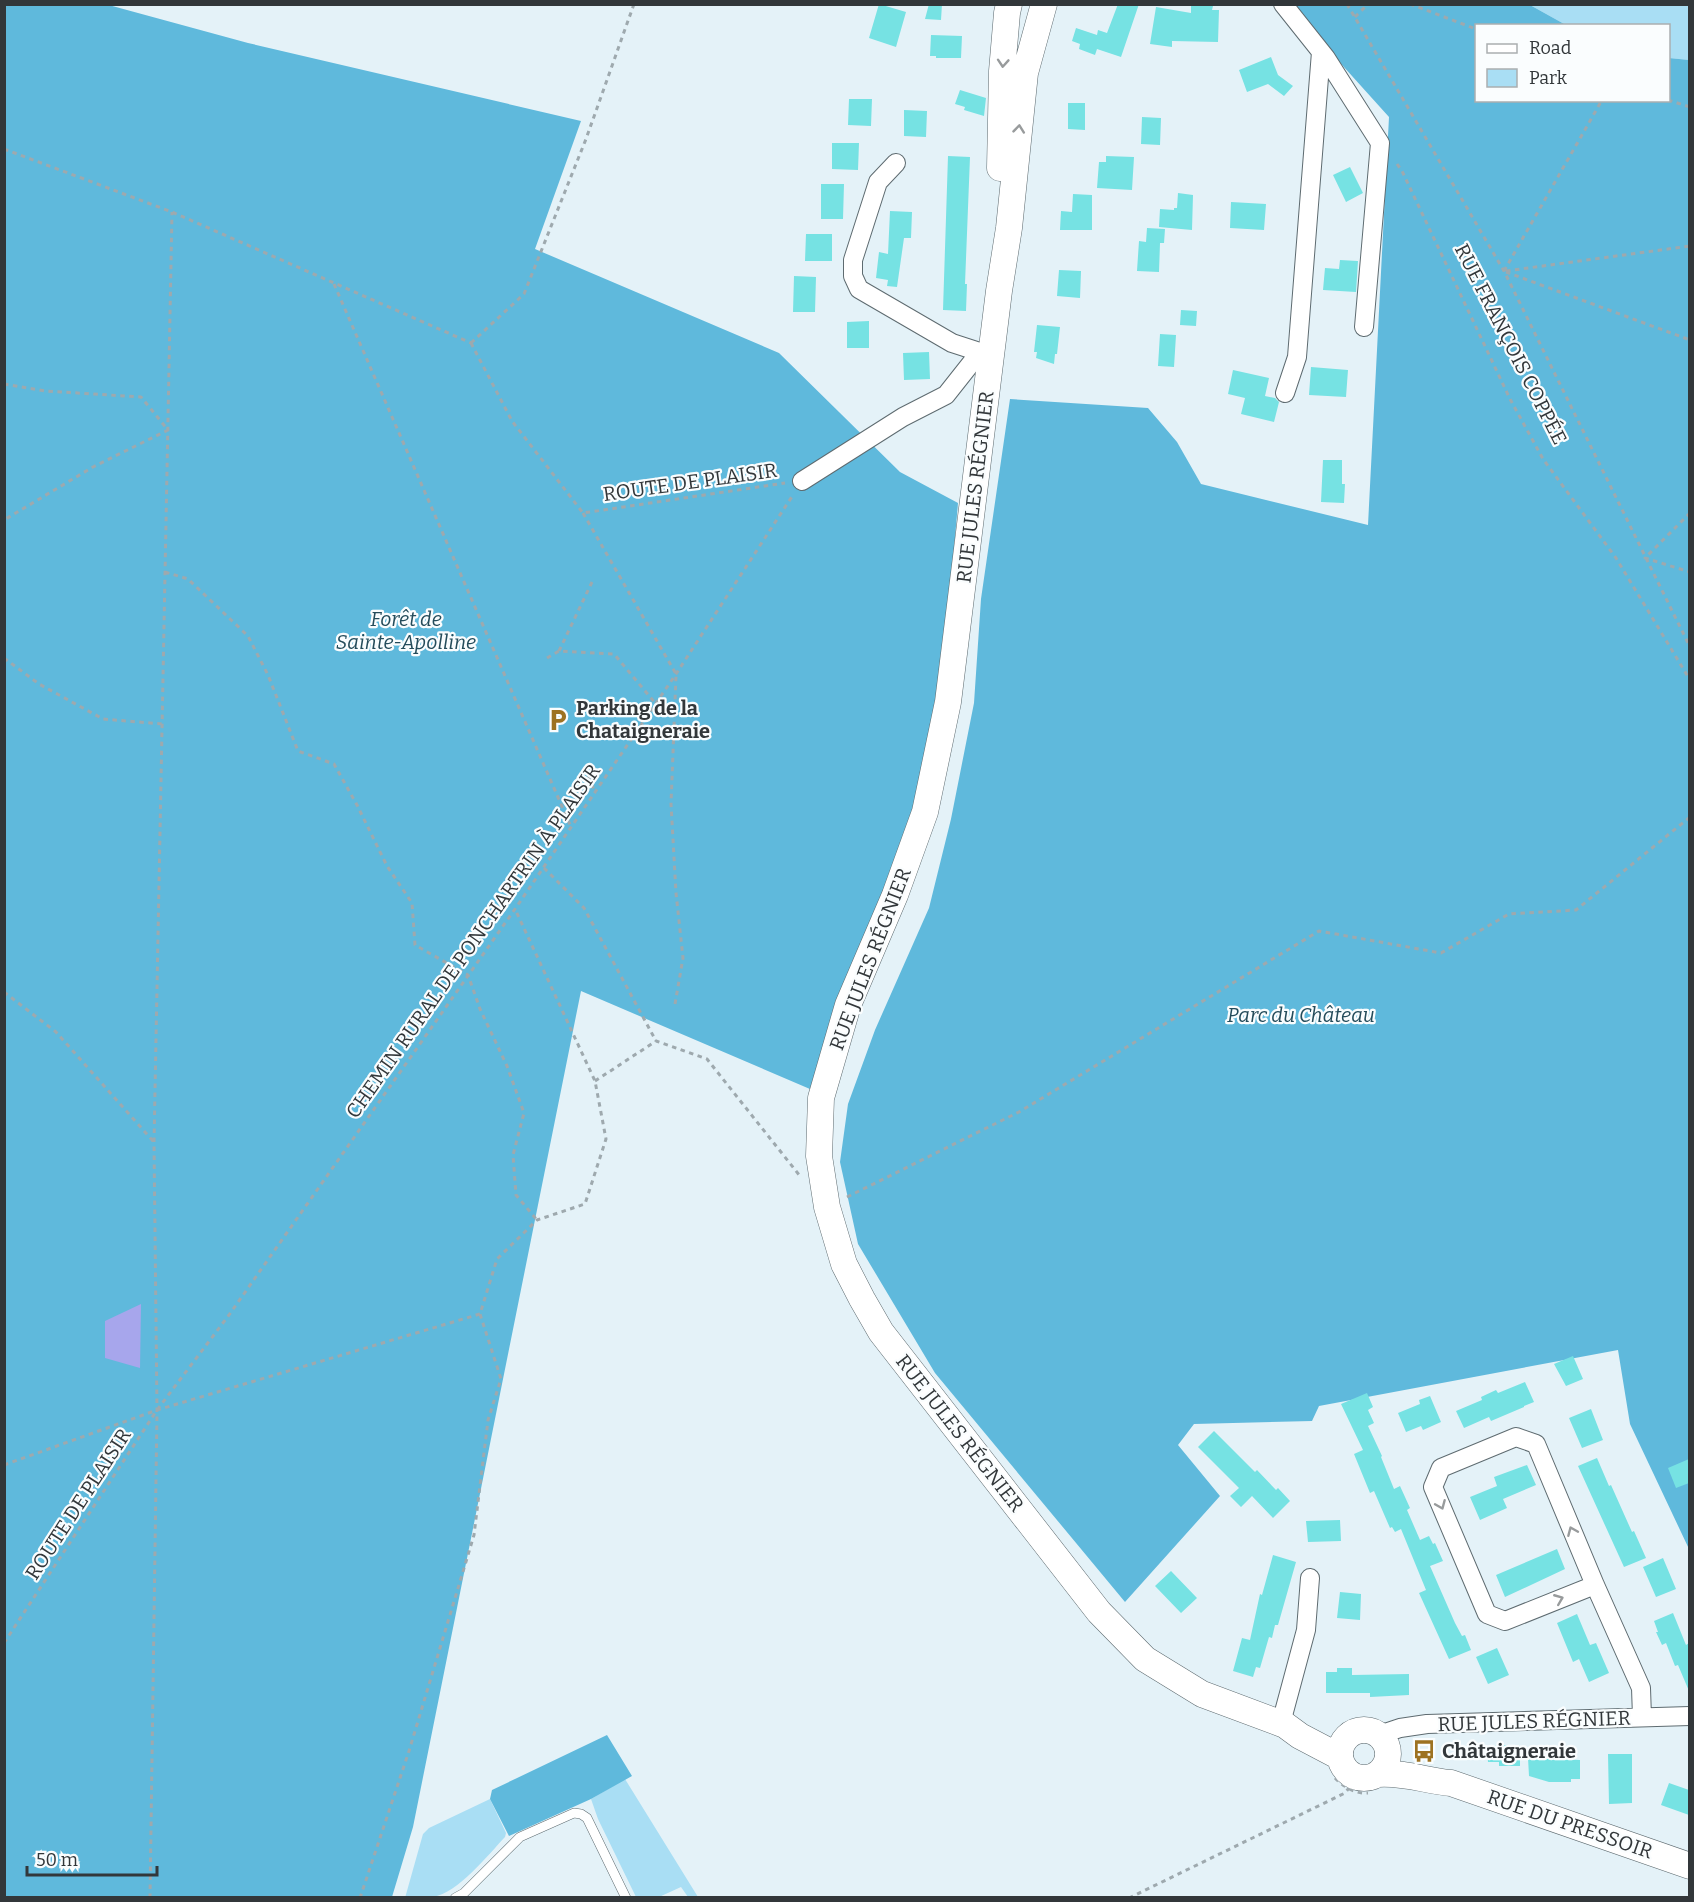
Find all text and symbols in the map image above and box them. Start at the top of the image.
legend [1475,24,1670,102]
text: Road [1529,37,1572,59]
one-way arrow [997,58,1010,67]
text: Park [1529,67,1568,89]
one-way arrow [1012,125,1025,134]
street label: RUE FRANÇOIS COPPÉE [1450,240,1572,448]
street label: RUE JULES RÉGNIER [951,390,999,584]
street label: ROUTE DE PLAISIR [601,458,779,506]
park label: Forêt de Sainte-Apolline [336,607,476,654]
place label: Parking de la Chataigneraie [576,696,710,743]
parking icon: Parking de la Chataigneraie [545,707,571,733]
street label: CHEMIN RURAL DE PONCHARTRIN À PLAISIR [341,759,605,1123]
street label: RUE JULES RÉGNIER [824,864,916,1054]
park label: Parc du Château [1227,1003,1375,1027]
street label: RUE JULES RÉGNIER [891,1349,1029,1517]
street label: ROUTE DE PLAISIR [20,1424,136,1584]
one-way arrow [1434,1499,1446,1510]
one-way arrow [1567,1526,1579,1537]
one-way arrow [1553,1594,1564,1606]
street label: RUE JULES RÉGNIER [1437,1706,1631,1736]
bus stop icon: Châtaigneraie [1411,1738,1437,1764]
place label: Châtaigneraie [1442,1739,1576,1763]
street label: RUE DU PRESSOIR [1484,1784,1656,1864]
scale bar [27,1839,158,1877]
text: 50 m [36,1849,78,1871]

